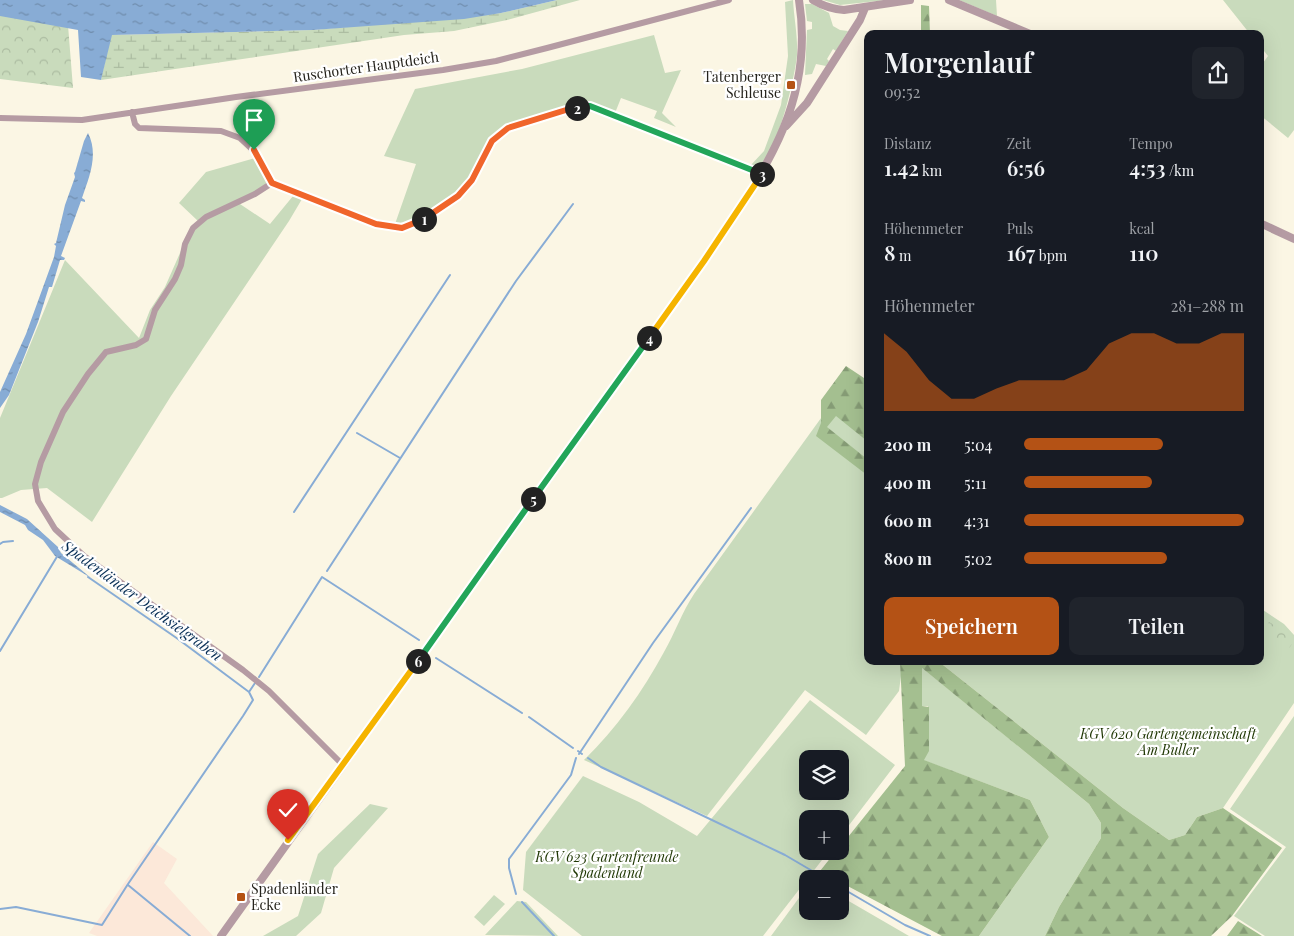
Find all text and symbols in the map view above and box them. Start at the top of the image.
text: Morgenlauf [884,43,1033,80]
street label: Ruschorter Hauptdeich [292,47,441,86]
button: share [1192,47,1244,99]
place label: Tatenberger Schleuse [703,67,782,102]
marker: Tatenberger Schleuse [785,79,797,91]
text: 09:52 [884,81,920,102]
pin: 2 [564,96,590,120]
pin [233,99,275,150]
text: 2 [574,99,581,118]
icon: arrive [240,106,268,134]
text: Distanz [884,134,931,153]
text: Zeit [1007,134,1031,153]
text: Tempo [1129,134,1173,153]
text: 1.42 [884,153,919,181]
text: 6:56 [1007,153,1045,181]
text: 4:53 [1129,153,1165,181]
text: km [919,161,942,180]
text: /km [1165,161,1194,180]
pin: 3 [750,162,774,186]
text: 3 [759,165,766,184]
pin: 1 [412,206,436,232]
text: 1 [422,210,427,229]
text: Höhenmeter [884,219,963,238]
text: Puls [1007,219,1033,238]
text: kcal [1129,219,1154,238]
text: 8 [884,238,896,266]
text: 167 [1007,238,1035,266]
text: 110 [1129,238,1158,266]
text: m [896,246,911,265]
text: bpm [1035,246,1067,265]
text: Höhenmeter [884,295,975,316]
text: 281–288 m [1171,295,1244,316]
pin: 4 [636,326,662,350]
text: 4 [646,329,653,348]
text: 200 m [884,434,931,455]
text: 5:04 [964,434,992,455]
text: 400 m [884,472,931,493]
text: 5:11 [964,472,987,493]
pin: 5 [520,486,546,512]
text: 5 [530,490,537,509]
text: 600 m [884,510,932,531]
text: 4:31 [964,510,989,531]
water label: Spadenländer Deichsielgraben [58,535,227,665]
text: 800 m [884,548,932,569]
text: 5:02 [964,548,992,569]
button: Speichern [884,597,1059,655]
button: Teilen [1069,597,1244,655]
pin: 6 [406,648,430,674]
text: 6 [415,652,422,671]
park label: KGV 620 Gartengemeinschaft Am Buller [1079,724,1257,759]
map controls [799,750,849,920]
button: layers [799,750,849,800]
pin [267,789,309,840]
icon: check [274,796,302,824]
button: + [799,810,849,860]
park label: KGV 623 Gartenfreunde Spadenland [534,847,679,882]
button: − [799,870,849,920]
place label: Spadenländer Ecke [251,879,339,914]
marker: Spadenländer Ecke [235,891,247,903]

